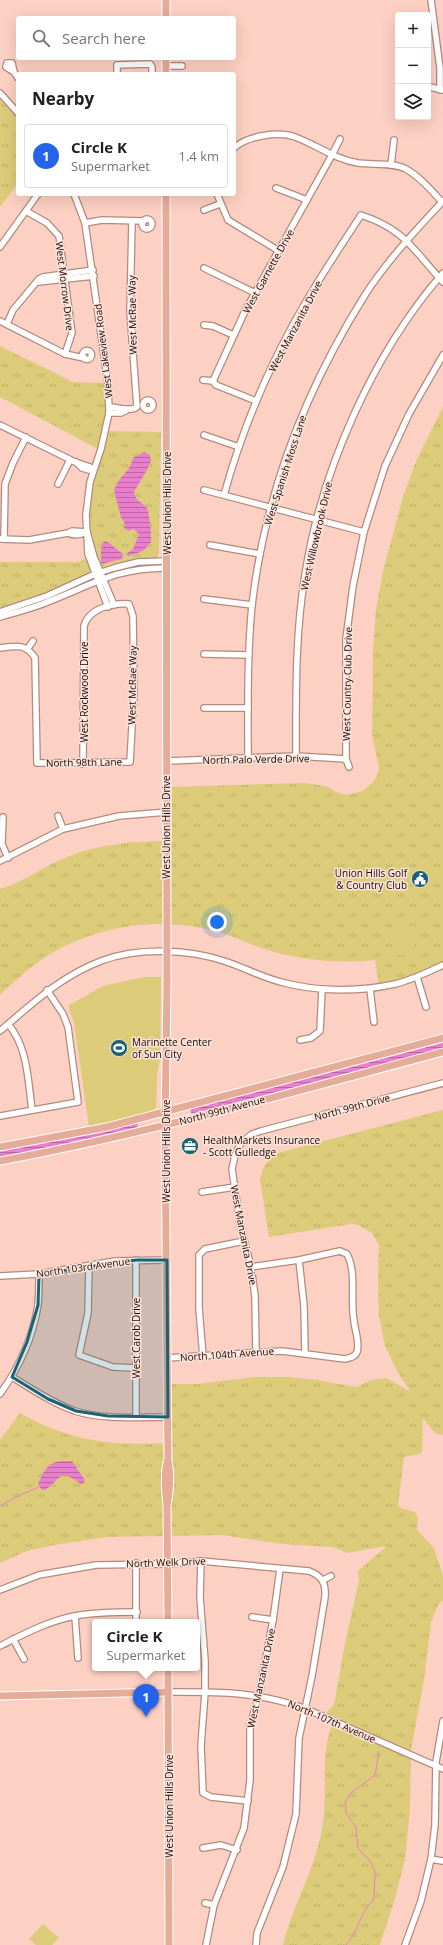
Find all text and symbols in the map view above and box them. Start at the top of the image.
map controls [395,12,431,120]
button: + [395,12,431,48]
search box [16,16,236,60]
icon: search [30,27,52,49]
text: Search here [62,28,146,48]
button: − [395,48,431,84]
button: layers [395,84,431,120]
text: Nearby [32,87,94,110]
text: Circle K [71,137,127,157]
text: 1 [42,147,50,165]
text: 1.4 km [178,147,219,165]
text: Supermarket [71,157,150,175]
street label: West Garnette Drive [239,226,297,316]
street label: West Morrow Drive [53,241,77,332]
street label: West McRae Way [124,274,140,355]
street label: West Manzanita Drive [265,278,325,374]
street label: West Lakeview Road [90,303,116,399]
street label: West Spanish Moss Lane [261,413,310,527]
street label: West Union Hills Drive [160,451,174,555]
street label: West Willowbrook Drive [297,480,335,592]
street label: West Country Club Drive [339,627,355,741]
street label: West Rockwood Drive [77,641,91,742]
street label: West McRae Way [124,644,140,725]
street label: North Palo Verde Drive [202,751,310,767]
street label: North 98th Lane [46,754,123,770]
street label: West Union Hills Drive [159,775,173,879]
place label: Union Hills Golf & Country Club [335,866,408,892]
public building icon: Union Hills Golf & Country Club [410,869,430,889]
your location [207,912,227,932]
place label: Marinette Center of Sun City [132,1035,212,1061]
sports icon: Marinette Center of Sun City [109,1038,129,1058]
street label: North 99th Drive [312,1090,392,1124]
street label: North 99th Avenue [177,1092,267,1128]
street label: West Union Hills Drive [159,1099,173,1203]
place label: HealthMarkets Insurance - Scott Gulledge [203,1133,321,1159]
office icon: HealthMarkets Insurance - Scott Gulledge [180,1136,200,1156]
street label: West Manzanita Drive [227,1184,261,1287]
street label: North 103rd Avenue [35,1253,131,1281]
street label: West Carob Drive [129,1297,143,1378]
street label: North 104th Avenue [180,1344,275,1364]
street label: North Welk Drive [126,1554,206,1570]
popup [92,1619,200,1671]
text: Circle K [106,1626,162,1646]
street label: West Manzanita Drive [244,1627,278,1729]
text: Supermarket [106,1646,186,1664]
pin: 1 [133,1684,159,1717]
street label: North 107th Avenue [286,1696,378,1746]
street label: West Union Hills Drive [162,1754,176,1858]

